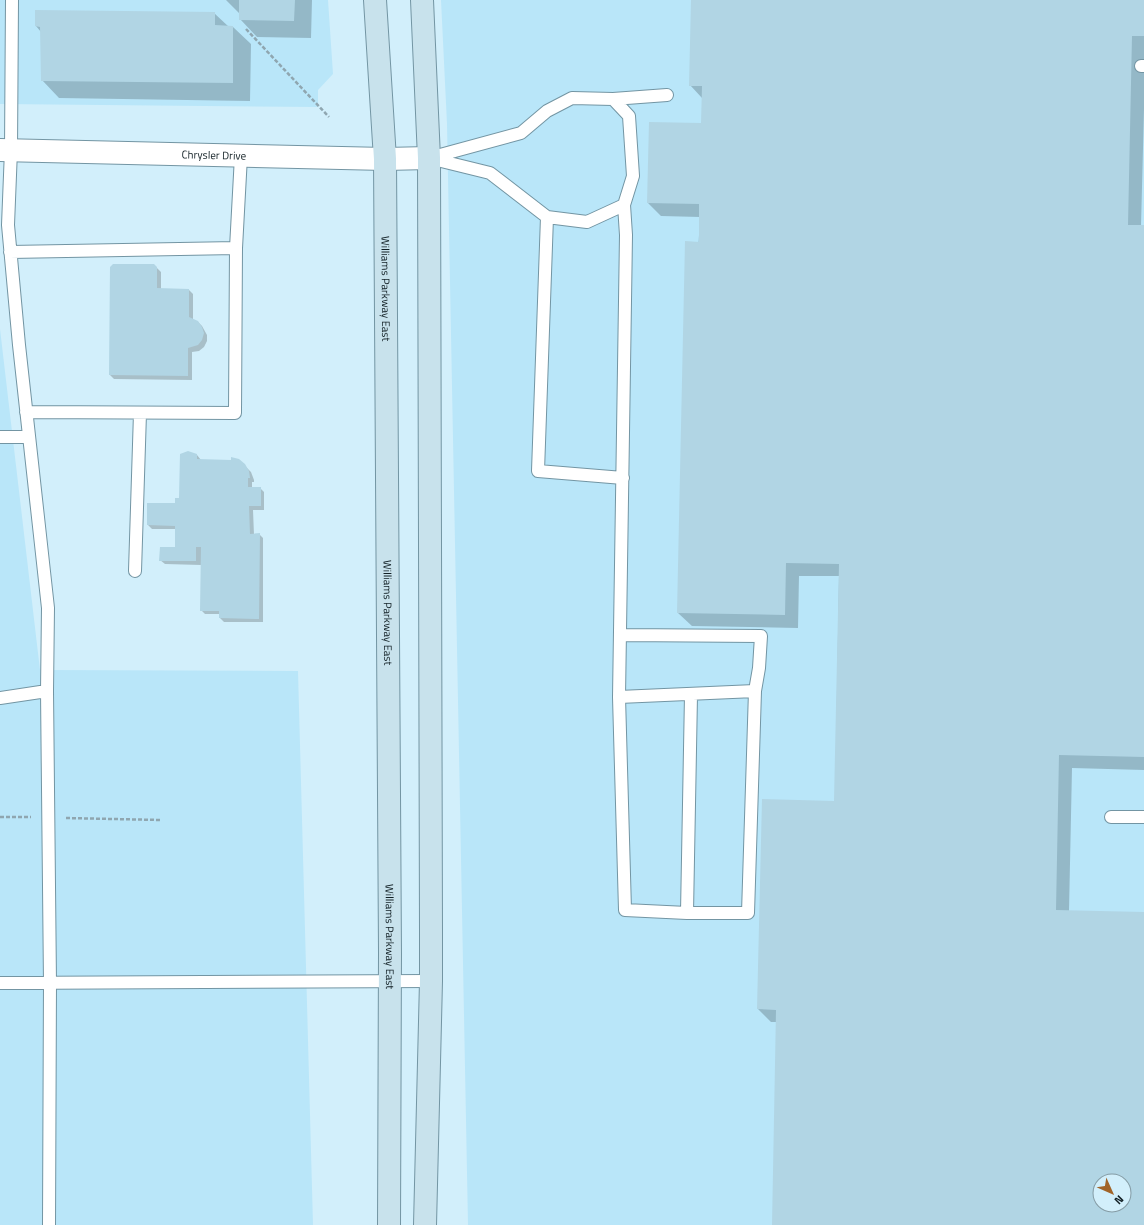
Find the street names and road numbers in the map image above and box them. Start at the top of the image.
street label: Chrysler Drive [181,146,247,164]
street label: Williams Parkway East [377,236,394,341]
street label: Williams Parkway East [380,560,396,665]
street label: Williams Parkway East [382,884,398,989]

